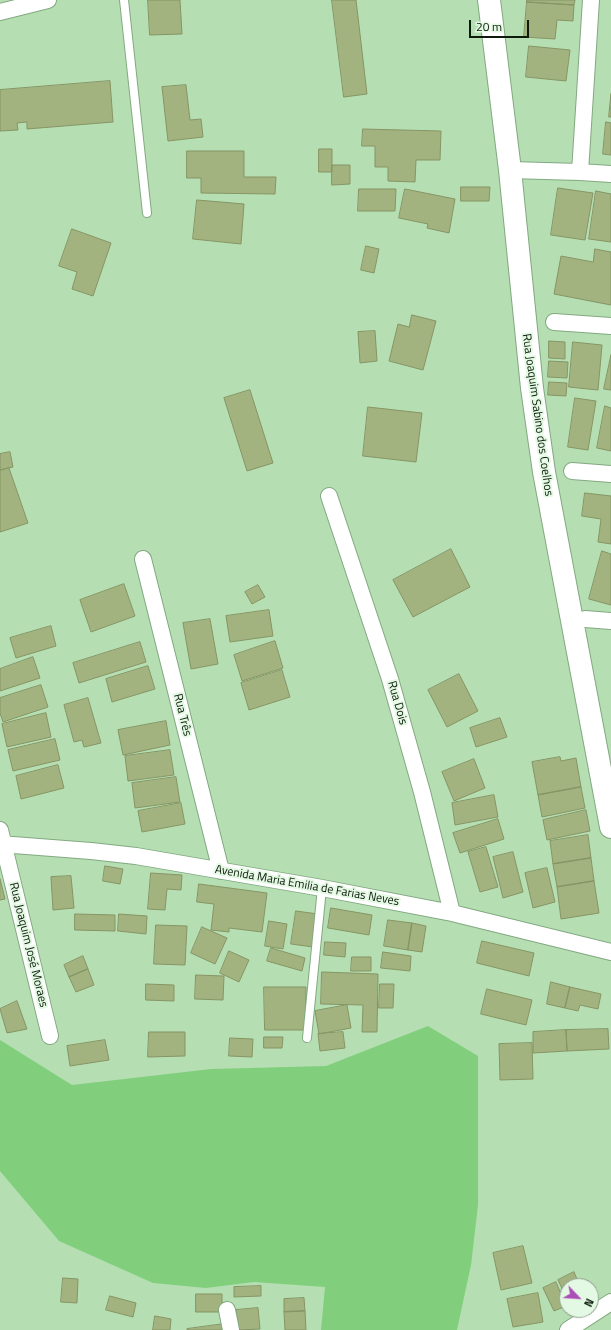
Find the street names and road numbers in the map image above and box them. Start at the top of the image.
street label: Rua Joaquim Sabino dos Coelhos [518,333,556,497]
street label: Rua Dois [384,680,410,726]
street label: Rua Três [170,692,194,738]
street label: Avenida Maria Emilia de Farias Neves [214,863,400,909]
street label: Rua Joaquim José Moraes [5,881,51,1009]

